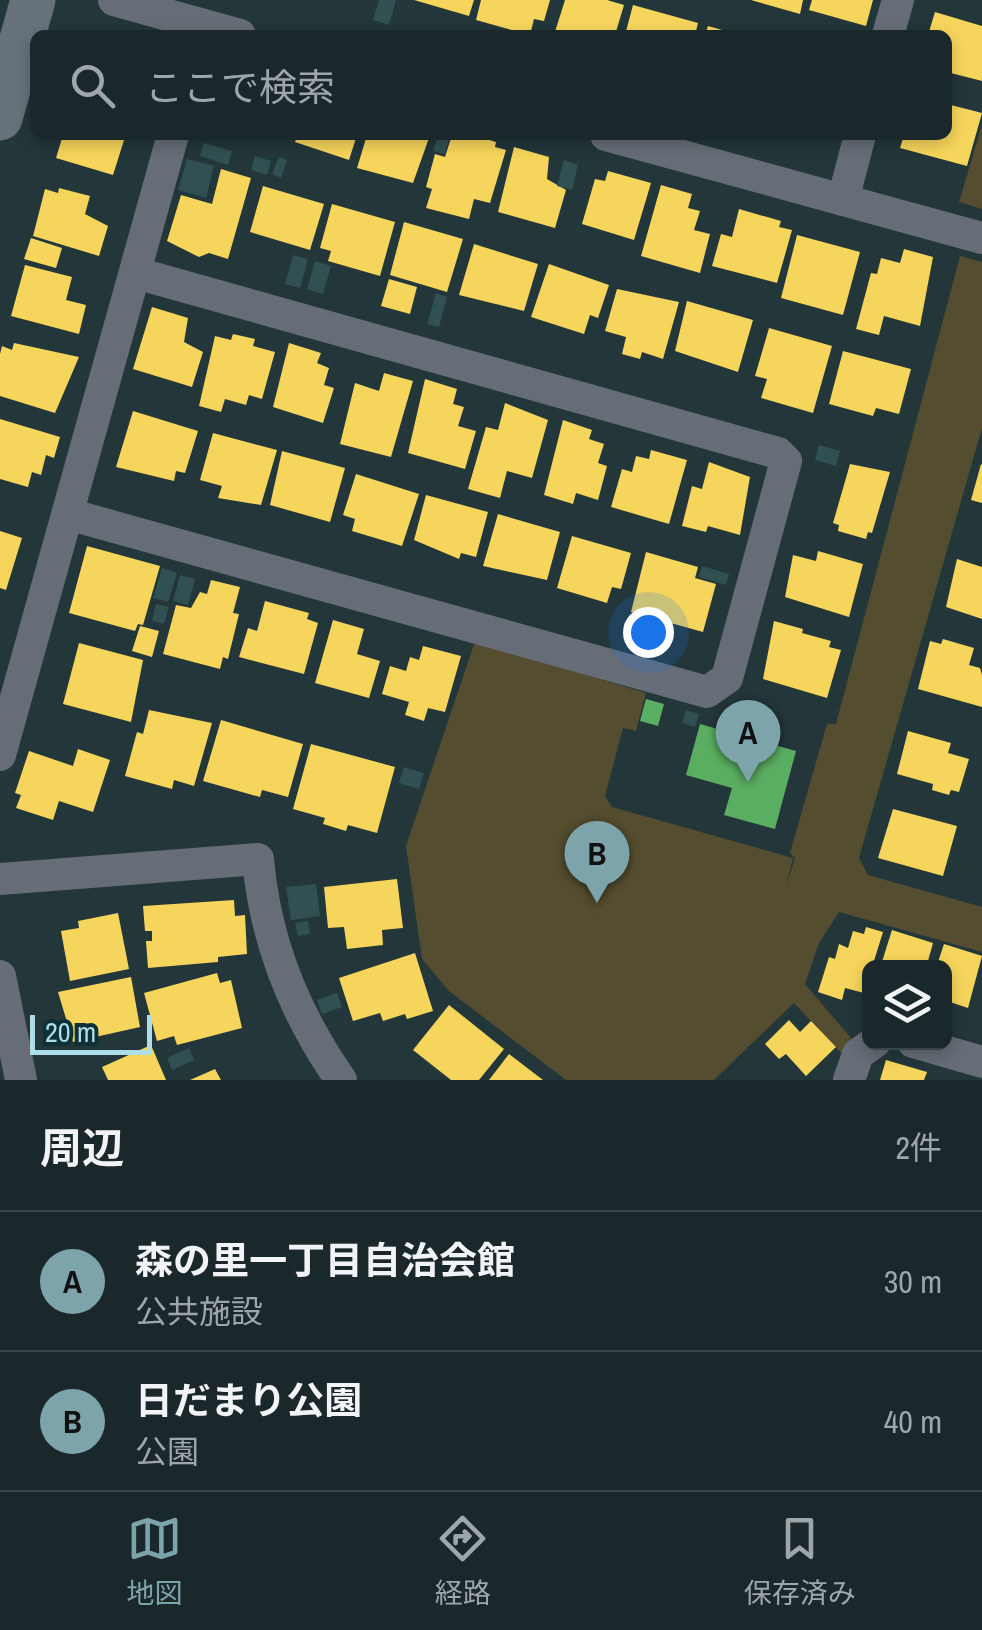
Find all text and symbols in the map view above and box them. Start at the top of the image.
search box [30,30,952,140]
icon: search [65,58,120,113]
text: ここで検索 [145,62,335,113]
your location [623,607,674,658]
pin: A [716,700,780,782]
pin: B [564,820,630,903]
map controls [862,960,952,1050]
button: layers [862,960,952,1050]
scale bar [30,1010,152,1054]
text: 20 m [45,1013,96,1051]
text: 周辺 [40,1120,124,1176]
text: 2件 [895,1126,942,1169]
text: 森の里一丁目自治会館 [135,1235,515,1286]
text: A [63,1260,82,1303]
text: 30 m [884,1260,942,1303]
text: 公共施設 [135,1290,263,1333]
text: 日だまり公園 [135,1375,362,1426]
text: B [63,1400,82,1443]
text: 40 m [884,1400,942,1443]
text: 公園 [135,1430,199,1473]
tab: 地図 [126,1511,182,1612]
tab: 経路 [435,1511,491,1612]
tab: 保存済み [744,1511,856,1612]

